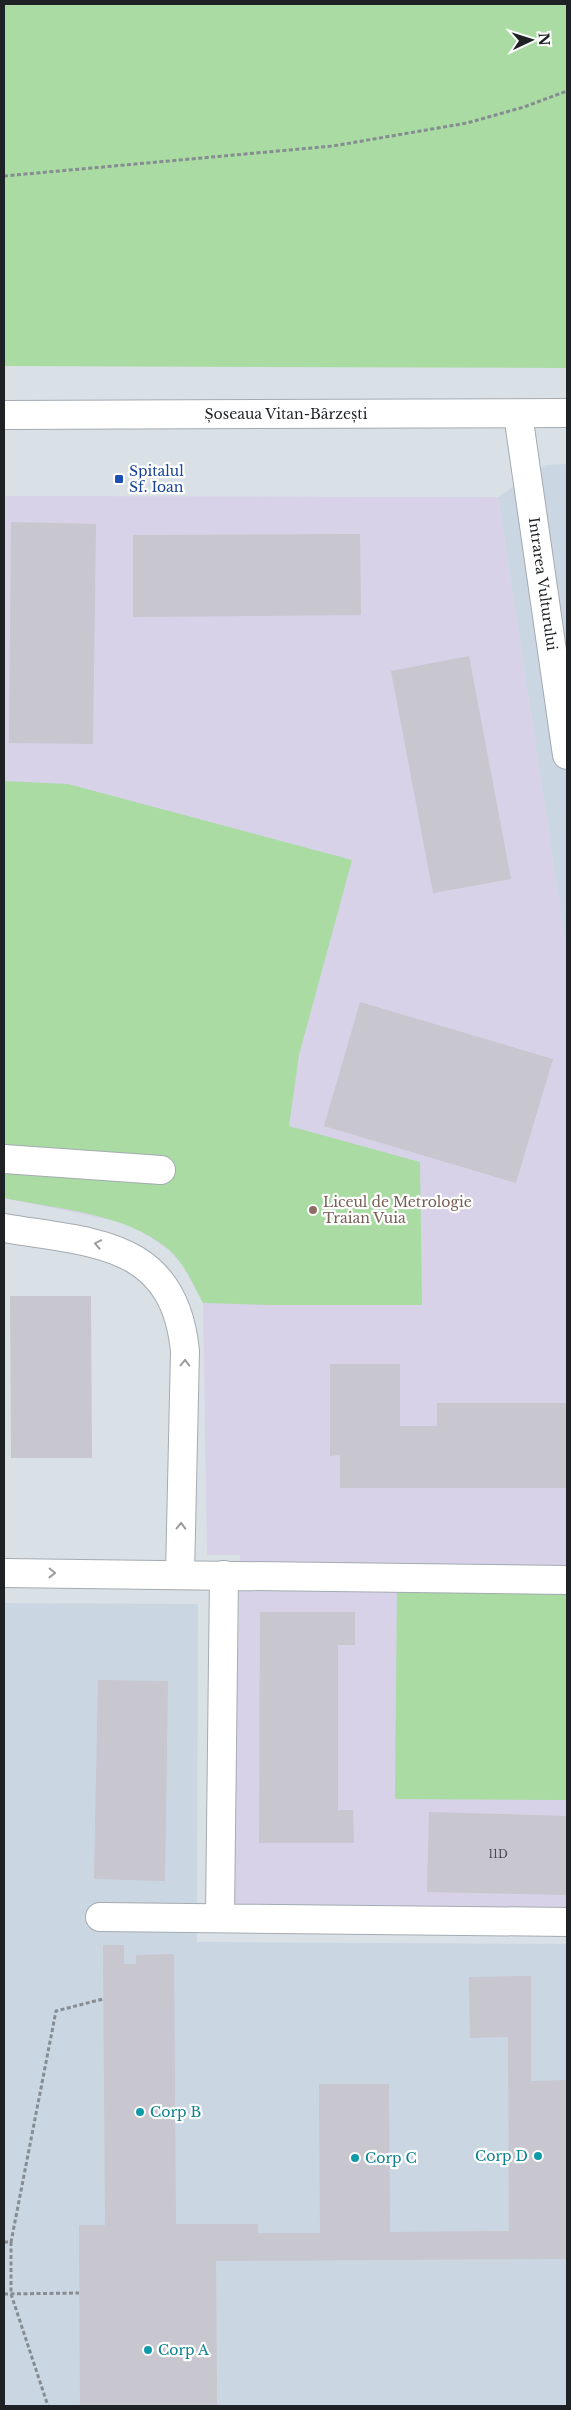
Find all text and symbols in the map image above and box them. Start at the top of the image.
north arrow [506,15,556,65]
text: N [535,32,553,46]
street label: Șoseaua Vitan-Bârzești [205,405,368,423]
place label: Spitalul Sf. Ioan [129,462,184,496]
marker: Spitalul Sf. Ioan [113,473,125,485]
street label: Intrarea Vulturului [525,516,561,652]
place label: Liceul de Metrologie Traian Vuia [323,1193,472,1227]
marker: Liceul de Metrologie Traian Vuia [307,1204,319,1216]
one-way arrow [93,1239,102,1249]
one-way arrow [180,1359,190,1367]
one-way arrow [176,1522,186,1530]
one-way arrow [49,1568,57,1578]
house number: 11D [488,1847,508,1861]
place label: Corp B [150,2103,202,2121]
marker: Corp B [134,2106,146,2118]
place label: Corp D [475,2147,528,2165]
place label: Corp C [365,2149,417,2167]
marker: Corp D [532,2150,544,2162]
marker: Corp C [349,2152,361,2164]
place label: Corp A [158,2341,209,2359]
marker: Corp A [142,2344,154,2356]

